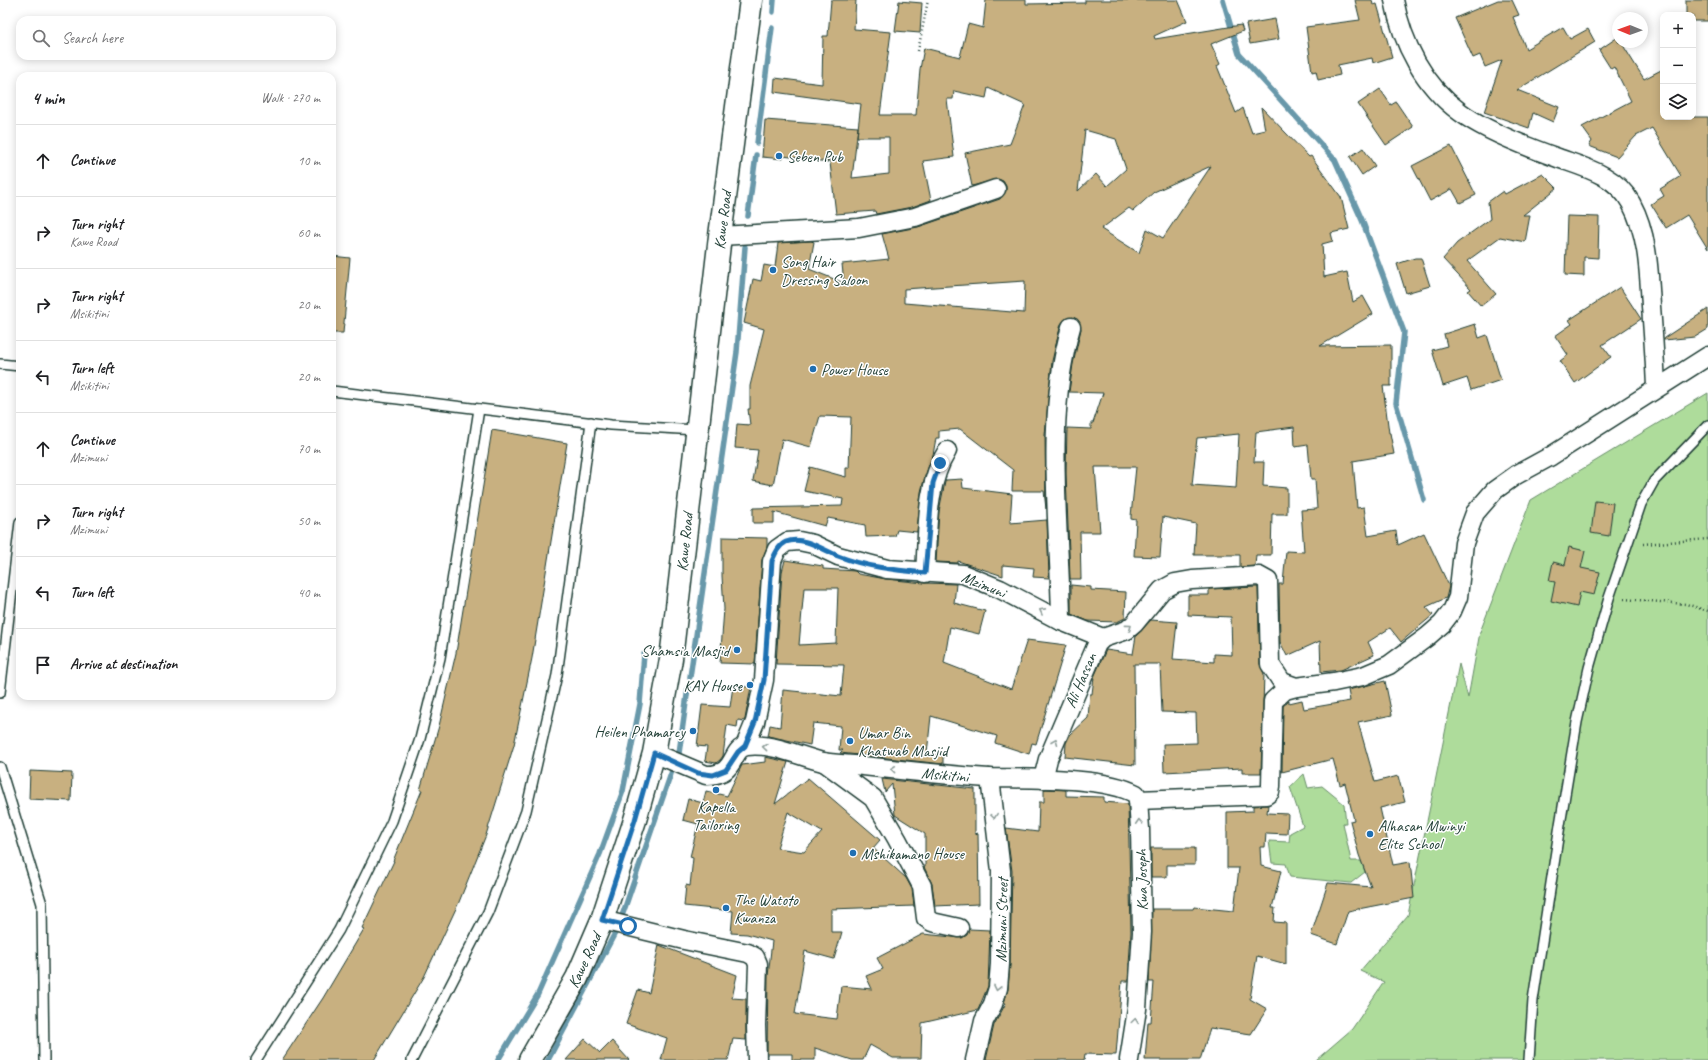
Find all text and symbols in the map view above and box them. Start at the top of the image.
north arrow [1612,12,1648,48]
map controls [1660,12,1696,120]
button: + [1660,12,1696,48]
search box [16,16,336,60]
icon: search [30,27,52,49]
text: Search here [62,29,123,48]
button: − [1660,48,1696,84]
button: layers [1660,84,1696,120]
text: 4 min [32,88,65,109]
text: Walk · 270 m [261,90,320,106]
place label: Seben Pub [787,147,844,167]
icon: ahead [32,150,54,172]
text: Continue [70,151,115,170]
marker: Seben Pub [774,151,784,161]
text: 10 m [298,153,320,169]
street label: Kawe Road [710,187,737,250]
text: Turn right [70,215,123,234]
icon: right [32,222,54,244]
text: 60 m [298,225,320,241]
text: Kawe Road [70,234,117,250]
place label: Song Hair Dressing Saloon [781,252,868,290]
marker: Song Hair Dressing Saloon [768,265,778,275]
text: Turn right [70,287,123,306]
icon: right [32,294,54,316]
text: 20 m [298,297,320,313]
text: Msikitini [70,306,108,322]
text: Turn left [70,359,113,378]
place label: Power House [821,360,890,380]
marker: Power House [808,364,818,374]
icon: left [32,366,54,388]
text: 20 m [298,369,320,385]
text: Msikitini [70,378,108,394]
text: Continue [70,431,115,450]
icon: ahead [32,438,54,460]
text: 70 m [298,441,320,457]
text: Mzimuni [70,450,107,466]
route end [931,454,949,472]
text: Turn right [70,503,123,522]
street label: Kawe Road [672,509,698,572]
icon: right [32,510,54,532]
text: 50 m [298,513,320,529]
text: Mzimuni [70,522,107,538]
street label: Mzimuni [959,567,1010,604]
icon: left [32,582,54,604]
text: Turn left [70,583,113,602]
text: 40 m [298,585,320,601]
one-way arrow [1038,609,1046,616]
one-way arrow [1125,625,1132,632]
place label: Shamsia Masjid [641,641,732,661]
marker: Shamsia Masjid [732,645,742,655]
street label: Ali Hassan [1060,649,1102,711]
icon: arrive [32,654,54,676]
text: Arrive at destination [70,655,177,674]
place label: KAY House [683,676,744,696]
marker: KAY House [745,680,755,690]
place label: Heilen Phamarcy [595,722,687,742]
place label: Umar Bin Khatwab Masjid [858,723,950,761]
marker: Heilen Phamarcy [688,726,698,736]
marker: Umar Bin Khatwab Masjid [845,736,855,746]
one-way arrow [1050,738,1058,745]
one-way arrow [762,743,768,752]
street label: Msikitini [920,763,971,787]
one-way arrow [890,765,896,774]
marker: Kapella Tailoring [711,785,721,795]
place label: Kapella Tailoring [693,797,740,835]
one-way arrow [989,813,998,819]
place label: Alhasan Mwinyi Elite School [1378,816,1466,854]
one-way arrow [1135,819,1144,825]
marker: Alhasan Mwinyi Elite School [1365,829,1375,839]
place label: Mshikamano House [861,844,966,864]
marker: Mshikamano House [848,848,858,858]
street label: Kwa Joseph [1131,848,1153,911]
street label: Mzimuni Street [991,875,1013,962]
place label: The Watoto Kwanza [734,890,799,928]
marker: The Watoto Kwanza [721,903,731,913]
route start [619,917,637,935]
street label: Kawe Road [564,927,607,991]
one-way arrow [994,984,1002,991]
one-way arrow [1130,1018,1139,1024]

